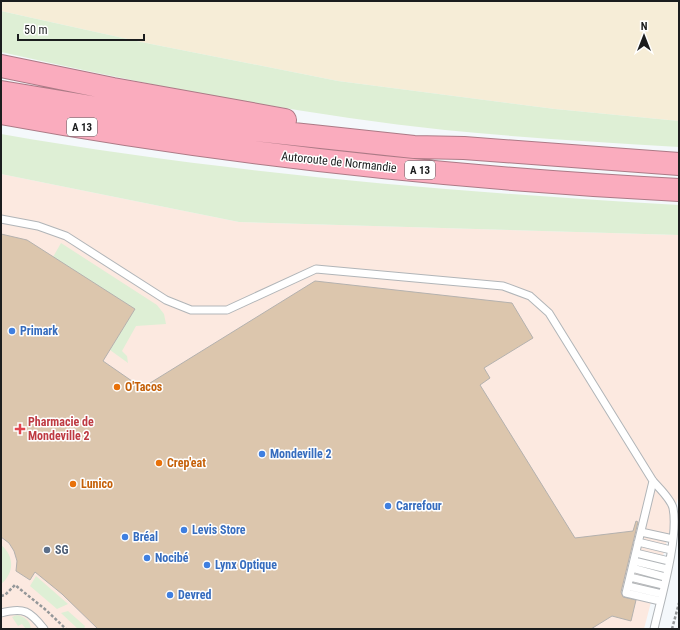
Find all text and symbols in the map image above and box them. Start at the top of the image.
scale bar [18,16,144,42]
north arrow [624,16,664,56]
text: N [641,20,648,33]
text: 50 m [24,23,48,37]
road number: A 13 [67,118,97,136]
street label: Autoroute de Normandie [281,149,398,175]
road number: A 13 [405,161,435,179]
place label: Primark [20,324,58,338]
marker: Primark [7,326,17,336]
place label: O'Tacos [125,380,163,394]
marker: O'Tacos [112,382,122,392]
place label: Pharmacie de Mondeville 2 [28,415,94,443]
marker: Pharmacie de Mondeville 2 [15,424,25,434]
place label: Mondeville 2 [270,447,332,461]
marker: Mondeville 2 [257,449,267,459]
place label: Crep'eat [167,456,206,470]
marker: Crep'eat [154,458,164,468]
place label: Lunico [81,477,113,491]
marker: Lunico [68,479,78,489]
place label: Carrefour [396,499,442,513]
marker: Carrefour [383,501,393,511]
place label: Levis Store [192,523,246,537]
marker: Levis Store [179,525,189,535]
place label: Bréal [133,530,158,544]
marker: Bréal [120,532,130,542]
place label: SG [55,543,69,557]
marker: SG [42,545,52,555]
place label: Nocibé [155,551,189,565]
marker: Nocibé [142,553,152,563]
place label: Lynx Optique [215,558,277,572]
marker: Lynx Optique [202,560,212,570]
place label: Devred [178,588,211,602]
marker: Devred [165,590,175,600]

